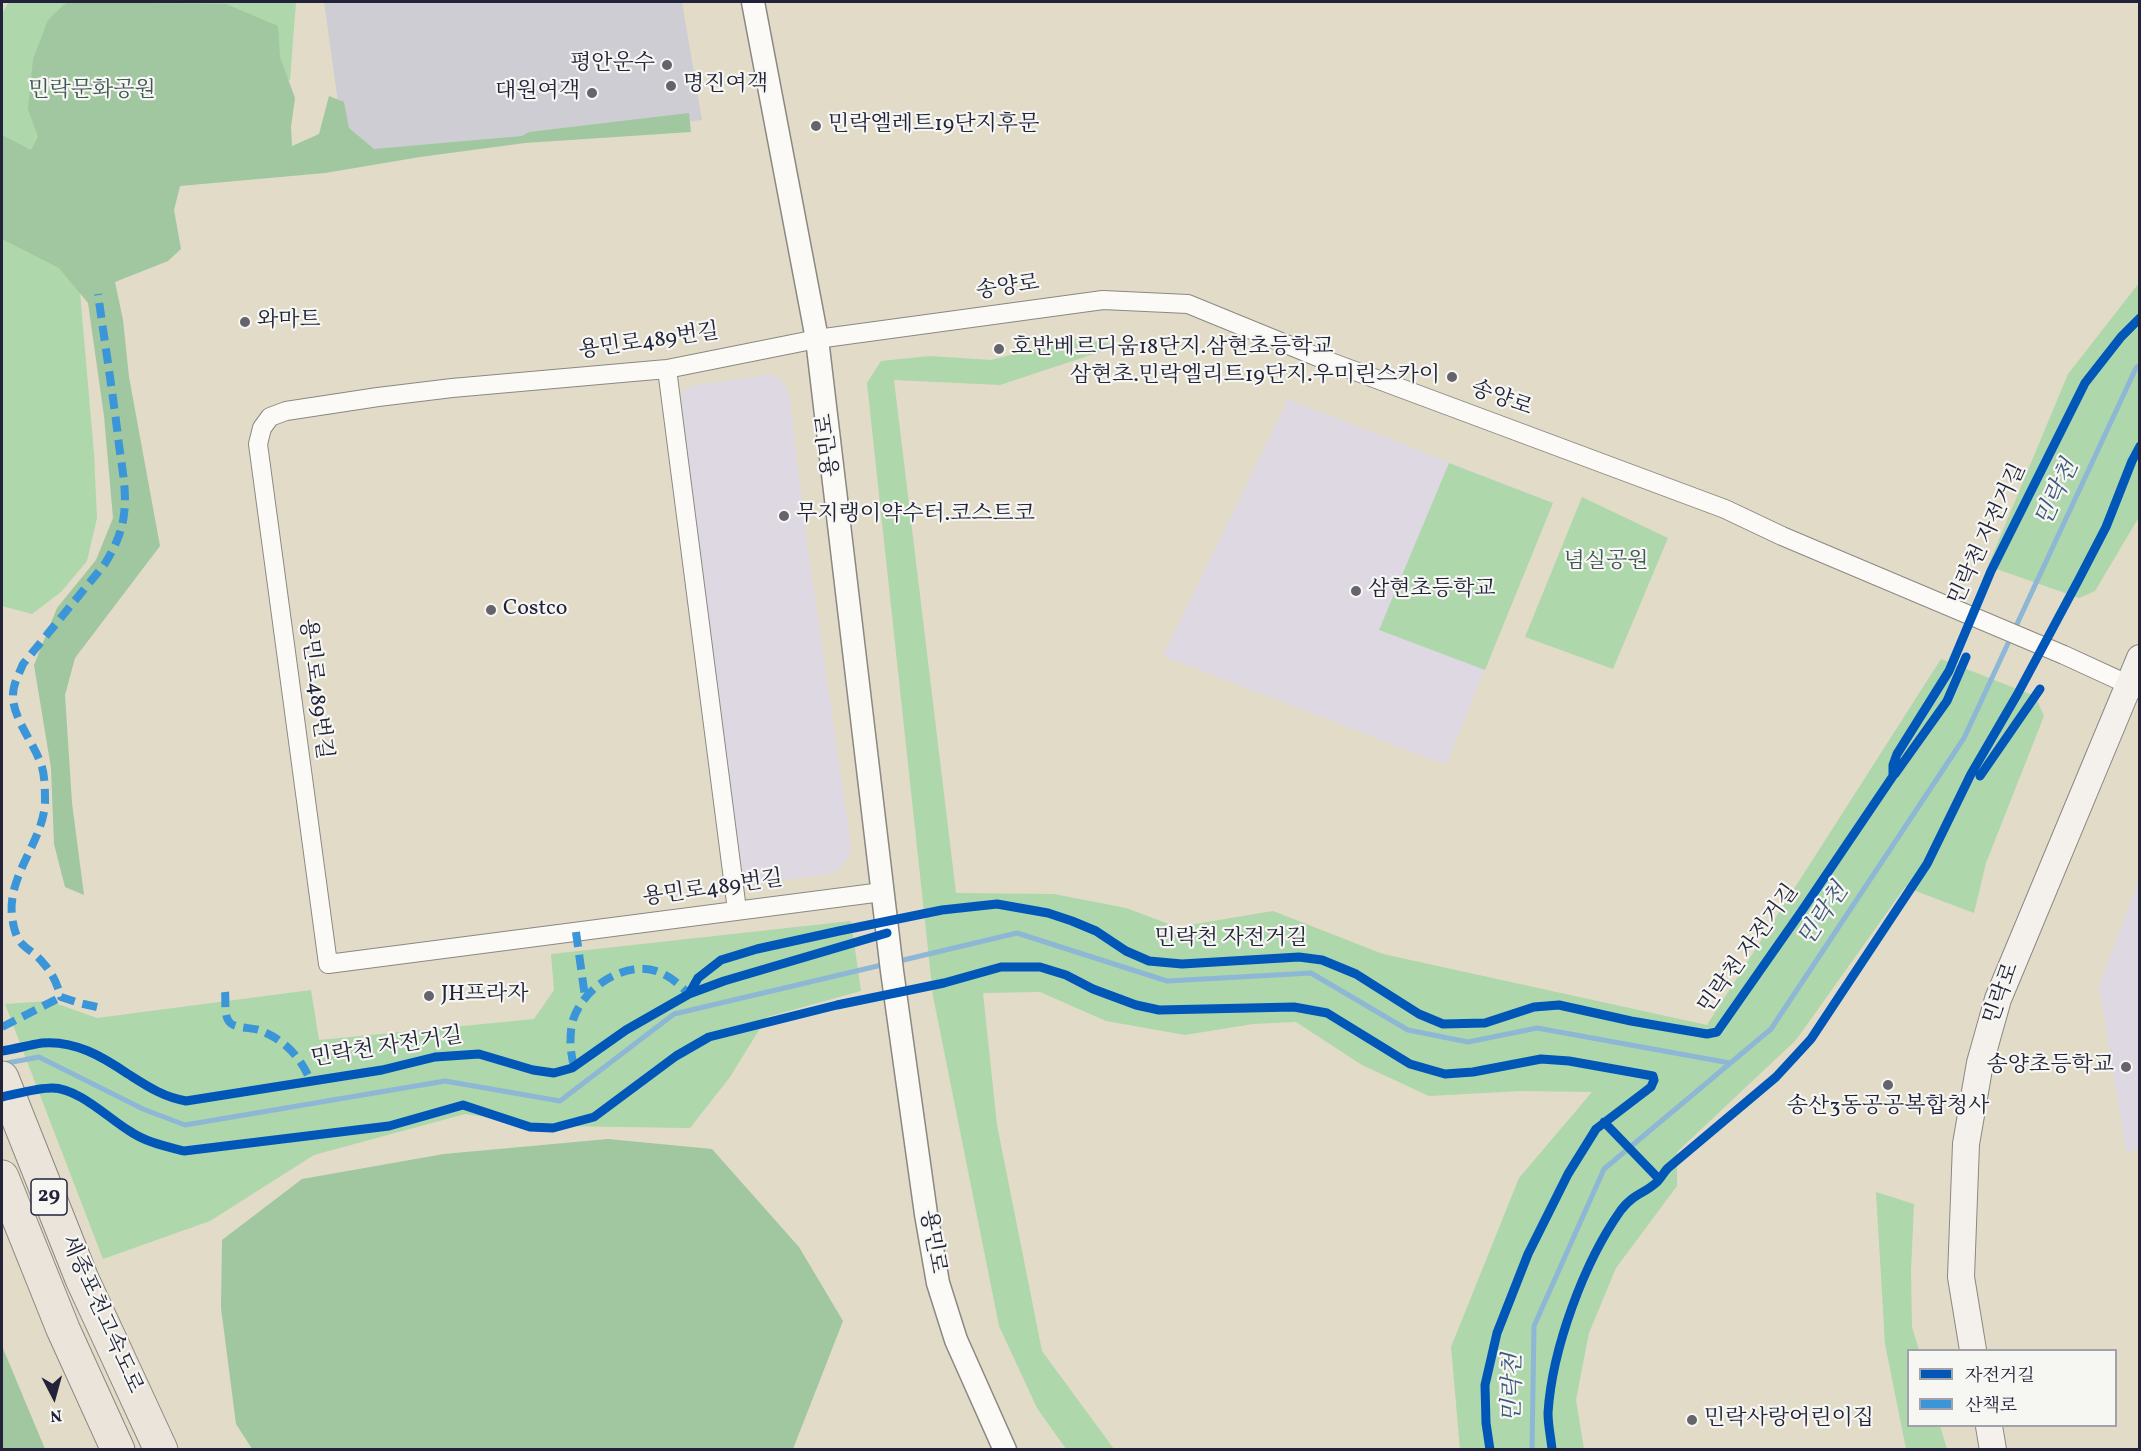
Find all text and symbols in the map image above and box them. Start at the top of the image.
place label: 평안운수 [570,52,655,78]
marker: 평안운수 [660,58,674,72]
place label: 명진여객 [683,73,768,99]
park label: 민락문화공원 [28,79,156,105]
marker: 명진여객 [664,79,678,93]
place label: 대원여객 [495,80,580,106]
marker: 대원여객 [585,86,599,100]
place label: 민락엘레트19단지후문 [828,113,1039,139]
marker: 민락엘레트19단지후문 [809,119,823,133]
street label: 송양로 [975,271,1041,307]
place label: 와마트 [257,309,321,335]
marker: 와마트 [238,315,252,329]
street label: 용민로489번길 [577,320,721,366]
place label: 호반베르디움18단지.삼현초등학교 [1011,336,1333,362]
marker: 호반베르디움18단지.삼현초등학교 [992,342,1006,356]
place label: 삼현초.민락엘리트19단지.우미린스카이 [1070,364,1440,390]
marker: 삼현초.민락엘리트19단지.우미린스카이 [1445,370,1459,384]
street label: 송양로 [1467,377,1535,423]
street label: 용민로 [813,412,847,478]
water label: 민락천 [2031,456,2087,532]
street label: 민락천 자전거길 [1945,460,2033,610]
place label: 무지랭이약수터.코스트코 [796,503,1035,529]
marker: 무지랭이약수터.코스트코 [777,509,791,523]
park label: 념실공원 [1563,550,1649,576]
place label: 삼현초등학교 [1368,578,1496,604]
marker: 삼현초등학교 [1349,584,1363,598]
place label: Costco [503,597,568,623]
marker: Costco [484,603,498,617]
street label: 용민로489번길 [292,617,336,761]
street label: 용민로489번길 [641,867,785,913]
water label: 민락천 [1794,879,1856,953]
street label: 민락천 자전거길 [1694,880,1806,1020]
street label: 민락천 자전거길 [1154,927,1308,953]
street label: 민락로 [1980,960,2026,1028]
place label: JH프라자 [441,983,529,1009]
marker: JH프라자 [422,989,436,1003]
street label: 민락천 자전거길 [309,1024,465,1074]
place label: 송양초등학교 [1986,1054,2114,1080]
marker: 송양초등학교 [2119,1060,2133,1074]
marker: 송산3동공공복합청사 [1881,1078,1895,1092]
place label: 송산3동공공복합청사 [1787,1095,1989,1121]
road number: 29 [31,1179,67,1215]
street label: 용민로 [912,1208,950,1276]
street label: 세종포천고속도로 [53,1232,147,1398]
legend [1907,1349,2117,1427]
water label: 민락천 [1500,1353,1530,1423]
text: 자전거길 [1965,1364,2035,1389]
north arrow [24,1367,84,1427]
text: 산책로 [1965,1394,2017,1419]
text: N [49,1403,63,1426]
place label: 민락사랑어린이집 [1704,1407,1874,1433]
marker: 민락사랑어린이집 [1685,1413,1699,1427]

